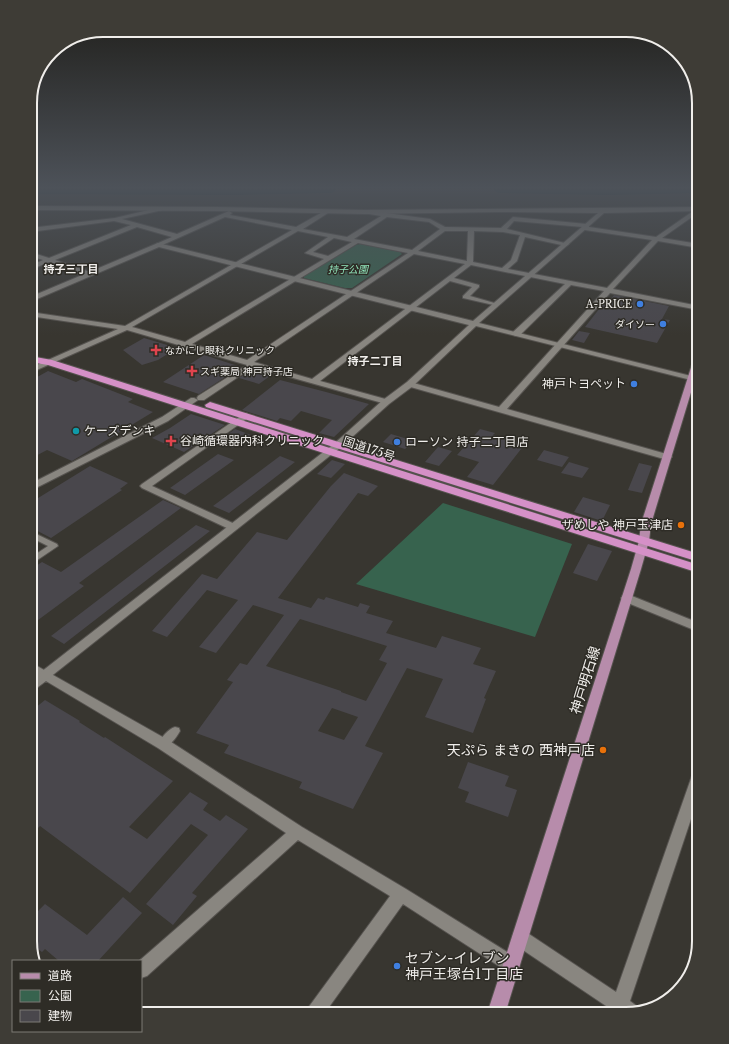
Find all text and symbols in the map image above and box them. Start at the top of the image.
district label: 持子三丁目 [44,262,99,276]
park label: 持子公園 [328,263,370,276]
place label: A-PRICE [585,298,632,311]
marker: A-PRICE [635,299,645,309]
place label: ダイソー [615,318,655,331]
marker: ダイソー [658,319,668,329]
marker: なかにし眼科クリニック [150,344,162,356]
place label: なかにし眼科クリニック [165,344,275,357]
district label: 持子二丁目 [348,354,403,368]
place label: スギ薬局 神戸持子店 [200,365,293,378]
marker: スギ薬局 神戸持子店 [187,366,197,376]
place label: 神戸トヨペット [542,376,626,391]
marker: 神戸トヨペット [629,379,639,389]
place label: ケーズデンキ [84,423,155,438]
marker: ケーズデンキ [71,426,81,436]
place label: 谷崎循環器内科クリニック [180,433,324,448]
street label: 国道175号 [341,433,397,464]
place label: ローソン 持子二丁目店 [405,434,528,449]
marker: 谷崎循環器内科クリニック [165,435,177,447]
marker: ローソン 持子二丁目店 [392,437,402,447]
place label: ザめしや 神戸玉津店 [562,517,673,532]
marker: ザめしや 神戸玉津店 [676,520,686,530]
street label: 神戸明石線 [566,644,604,716]
place label: 天ぷら まきの 西神戸店 [447,741,595,759]
marker: 天ぷら まきの 西神戸店 [598,745,608,755]
place label: セブン-イレブン 神戸王塚台1丁目店 [405,949,523,983]
legend [12,960,142,1032]
marker: セブン-イレブン 神戸王塚台1丁目店 [392,961,402,971]
text: 道路 [48,968,72,983]
text: 公園 [48,988,72,1003]
text: 建物 [48,1008,72,1023]

